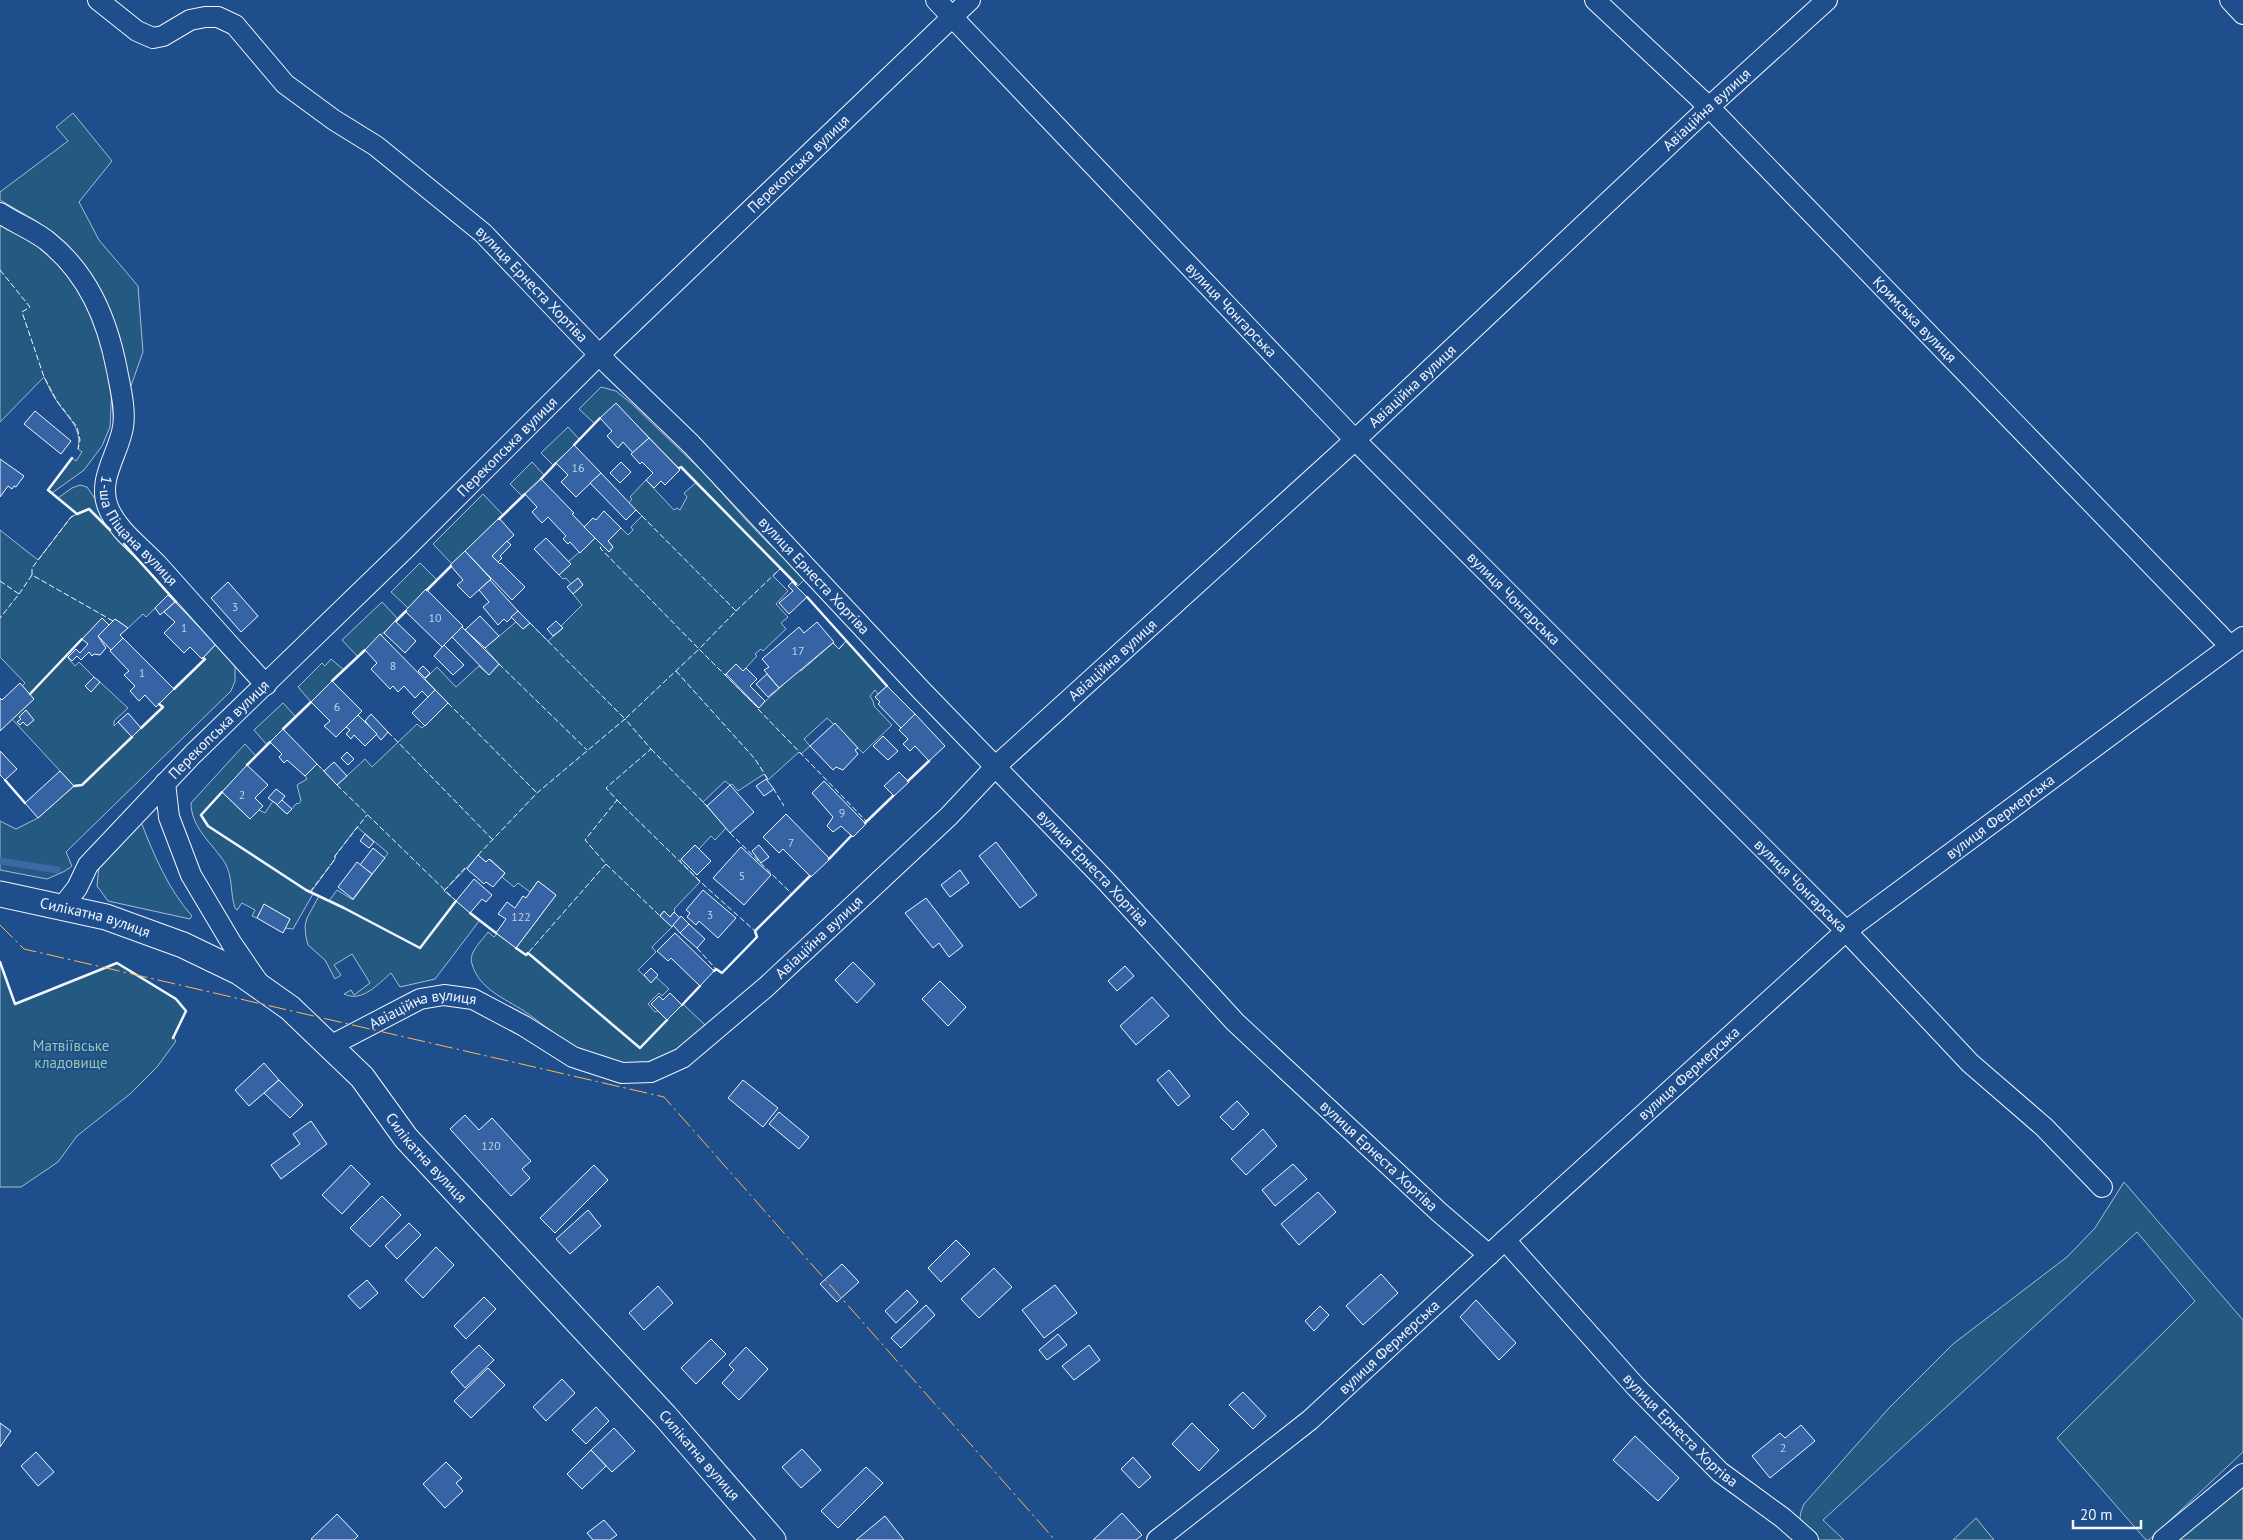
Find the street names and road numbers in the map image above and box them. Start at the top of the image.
street label: Авіаційна вулиця [1658,64,1754,155]
street label: Перекопська вулиця [743,110,853,217]
street label: вулиця Ернеста Хортіва [472,221,592,346]
street label: вулиця Чонгарська [1182,258,1281,361]
street label: Кримська вулиця [1869,272,1961,366]
street label: Авіаційна вулиця [1364,340,1460,431]
street label: Перекопська вулиця [453,392,561,501]
street label: 1-ша Піщана вулиця [96,474,182,590]
street label: вулиця Ернеста Хортіва [755,512,874,638]
street label: вулиця Чонгарська [1463,548,1565,649]
street label: Авіаційна вулиця [1064,615,1161,705]
street label: Перекопська вулиця [164,675,273,783]
street label: вулиця Фермерська [1942,770,2058,863]
street label: вулиця Ернеста Хортіва [1033,805,1153,930]
street label: вулиця Чонгарська [1751,835,1852,936]
street label: Авіаційна вулиця [771,891,867,983]
street label: Силікатна вулиця [38,893,153,941]
street label: Авіаційна вулиця [366,985,478,1033]
street label: вулиця Фермерська [1634,1022,1743,1124]
street label: вулиця Ернеста Хортіва [1316,1096,1442,1215]
street label: Силікатна вулиця [382,1109,471,1206]
street label: вулиця Фермерська [1334,1295,1443,1398]
street label: вулиця Ернеста Хортіва [1619,1369,1742,1491]
street label: Силікатна вулиця [655,1406,744,1504]

